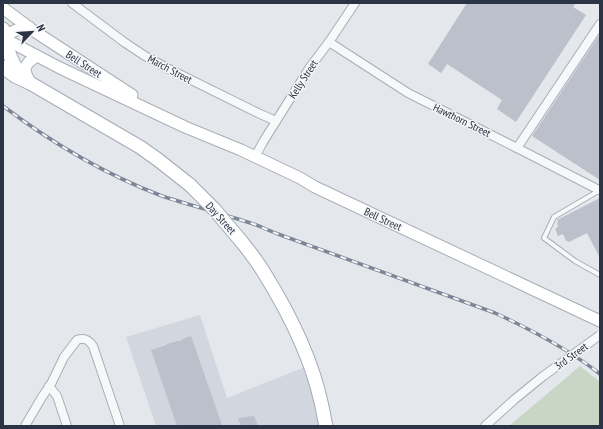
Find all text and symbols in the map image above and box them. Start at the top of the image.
north arrow [12,12,52,52]
text: N [33,22,49,33]
street label: Bell Street [63,47,105,81]
street label: March Street [145,51,195,87]
street label: Kelly Street [285,57,321,101]
street label: Hawthorn Street [431,100,493,140]
street label: Day Street [203,199,239,237]
street label: Bell Street [362,204,404,234]
street label: 3rd Street [552,339,590,373]

